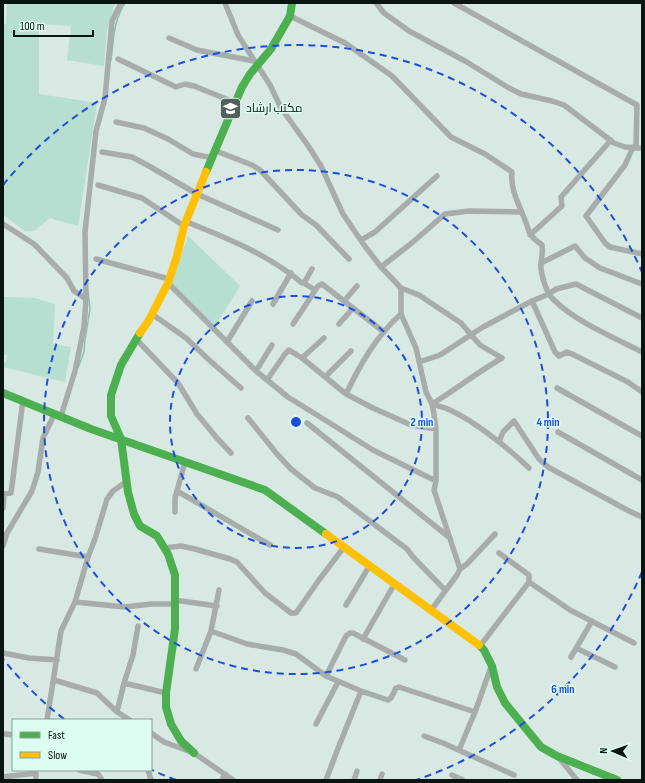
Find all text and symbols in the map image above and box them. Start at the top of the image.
scale bar [14,12,93,38]
text: 100 m [20,19,45,34]
school or university icon: مکتب ارشاد [217,95,243,121]
place label: مکتب ارشاد [246,101,303,116]
centre of rings [289,415,303,429]
text: 2 min [411,415,433,430]
text: 4 min [536,415,560,430]
text: 6 min [551,682,575,697]
legend [12,719,152,771]
text: Fast [48,728,65,743]
north arrow [593,731,633,771]
text: N [597,747,610,754]
text: Slow [48,748,67,763]

